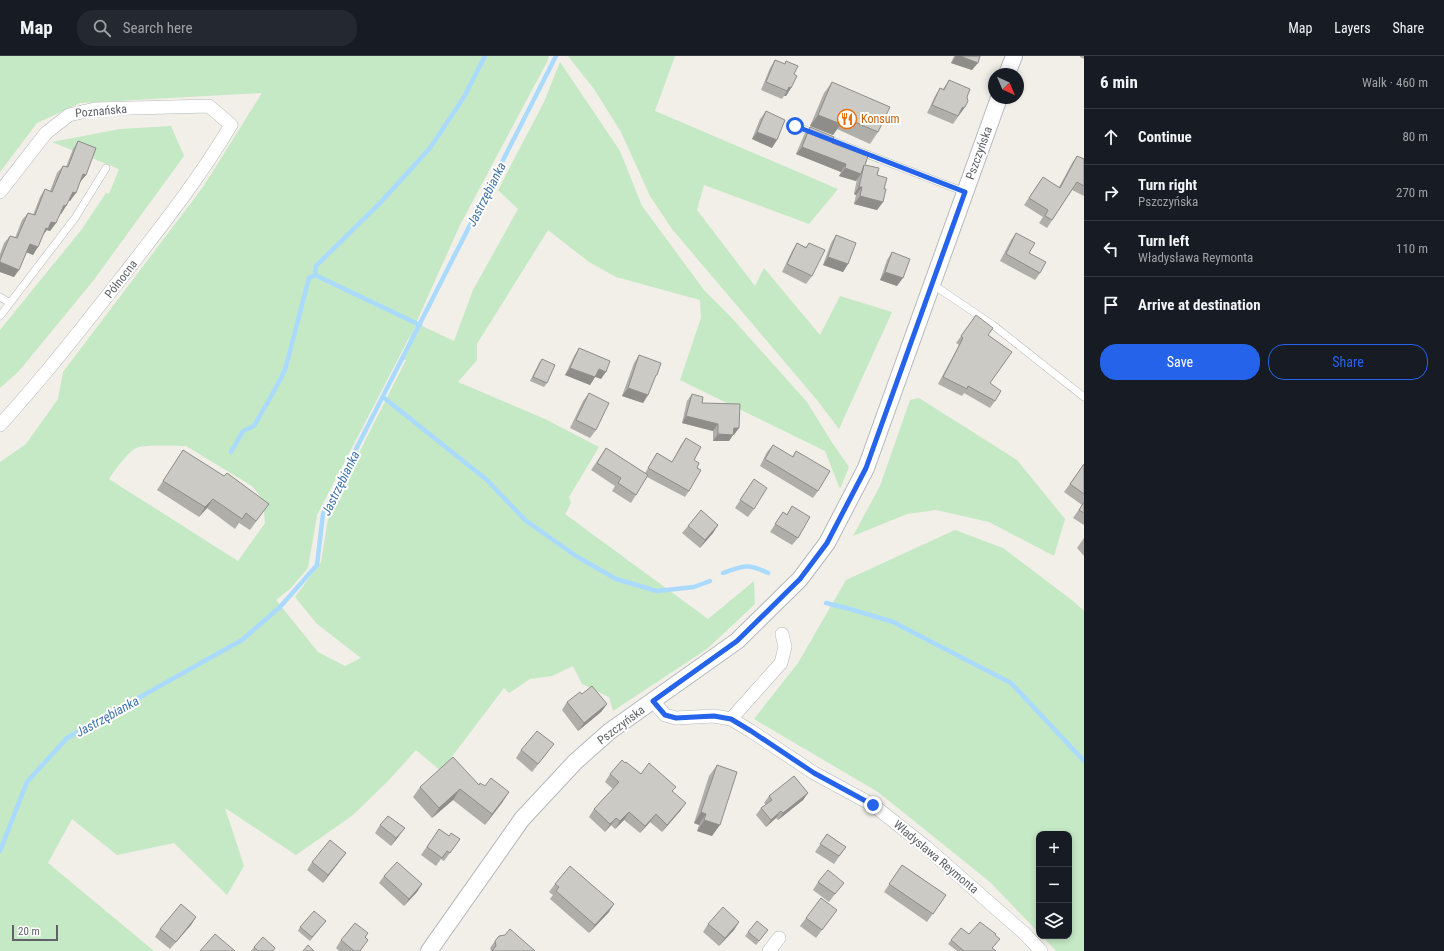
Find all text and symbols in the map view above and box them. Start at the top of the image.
search box [77,10,357,46]
text: Map [20,16,53,39]
icon: search [91,17,113,39]
text: Search here [123,19,193,37]
text: Map [1288,20,1312,36]
text: Layers [1334,20,1371,36]
text: Share [1393,20,1424,36]
north arrow [988,68,1024,104]
text: 6 min [1100,72,1138,92]
text: Walk · 460 m [1362,75,1428,90]
street label: Poznańska [75,102,128,120]
restaurant icon: Konsum [836,108,858,130]
place label: Konsum [861,112,900,126]
route start [786,117,804,135]
street label: Pszczyńska [963,124,995,181]
icon: ahead [1100,126,1122,148]
text: Continue [1138,128,1192,146]
text: 80 m [1402,129,1428,144]
water label: Jastrzębianka [464,160,509,229]
text: Turn right [1138,176,1197,194]
icon: right [1100,182,1122,204]
text: 270 m [1396,185,1428,200]
text: Pszczyńska [1138,194,1198,209]
text: Turn left [1138,232,1189,250]
icon: left [1100,238,1122,260]
text: 110 m [1396,241,1428,256]
text: Władysława Reymonta [1138,250,1253,265]
street label: Północna [102,257,140,301]
icon: arrive [1100,294,1122,316]
text: Arrive at destination [1138,296,1261,314]
button: Save [1100,344,1260,380]
button: Share [1268,344,1428,380]
water label: Jastrzębianka [318,449,362,518]
water label: Jastrzębianka [73,693,141,740]
street label: Pszczyńska [595,703,648,747]
route end [864,796,882,814]
street label: Władysława Reymonta [891,817,981,897]
map controls [1036,831,1072,939]
button: + [1036,831,1072,867]
button: − [1036,867,1072,903]
button: layers [1036,903,1072,939]
scale bar [12,923,58,942]
text: 20 m [18,925,40,938]

